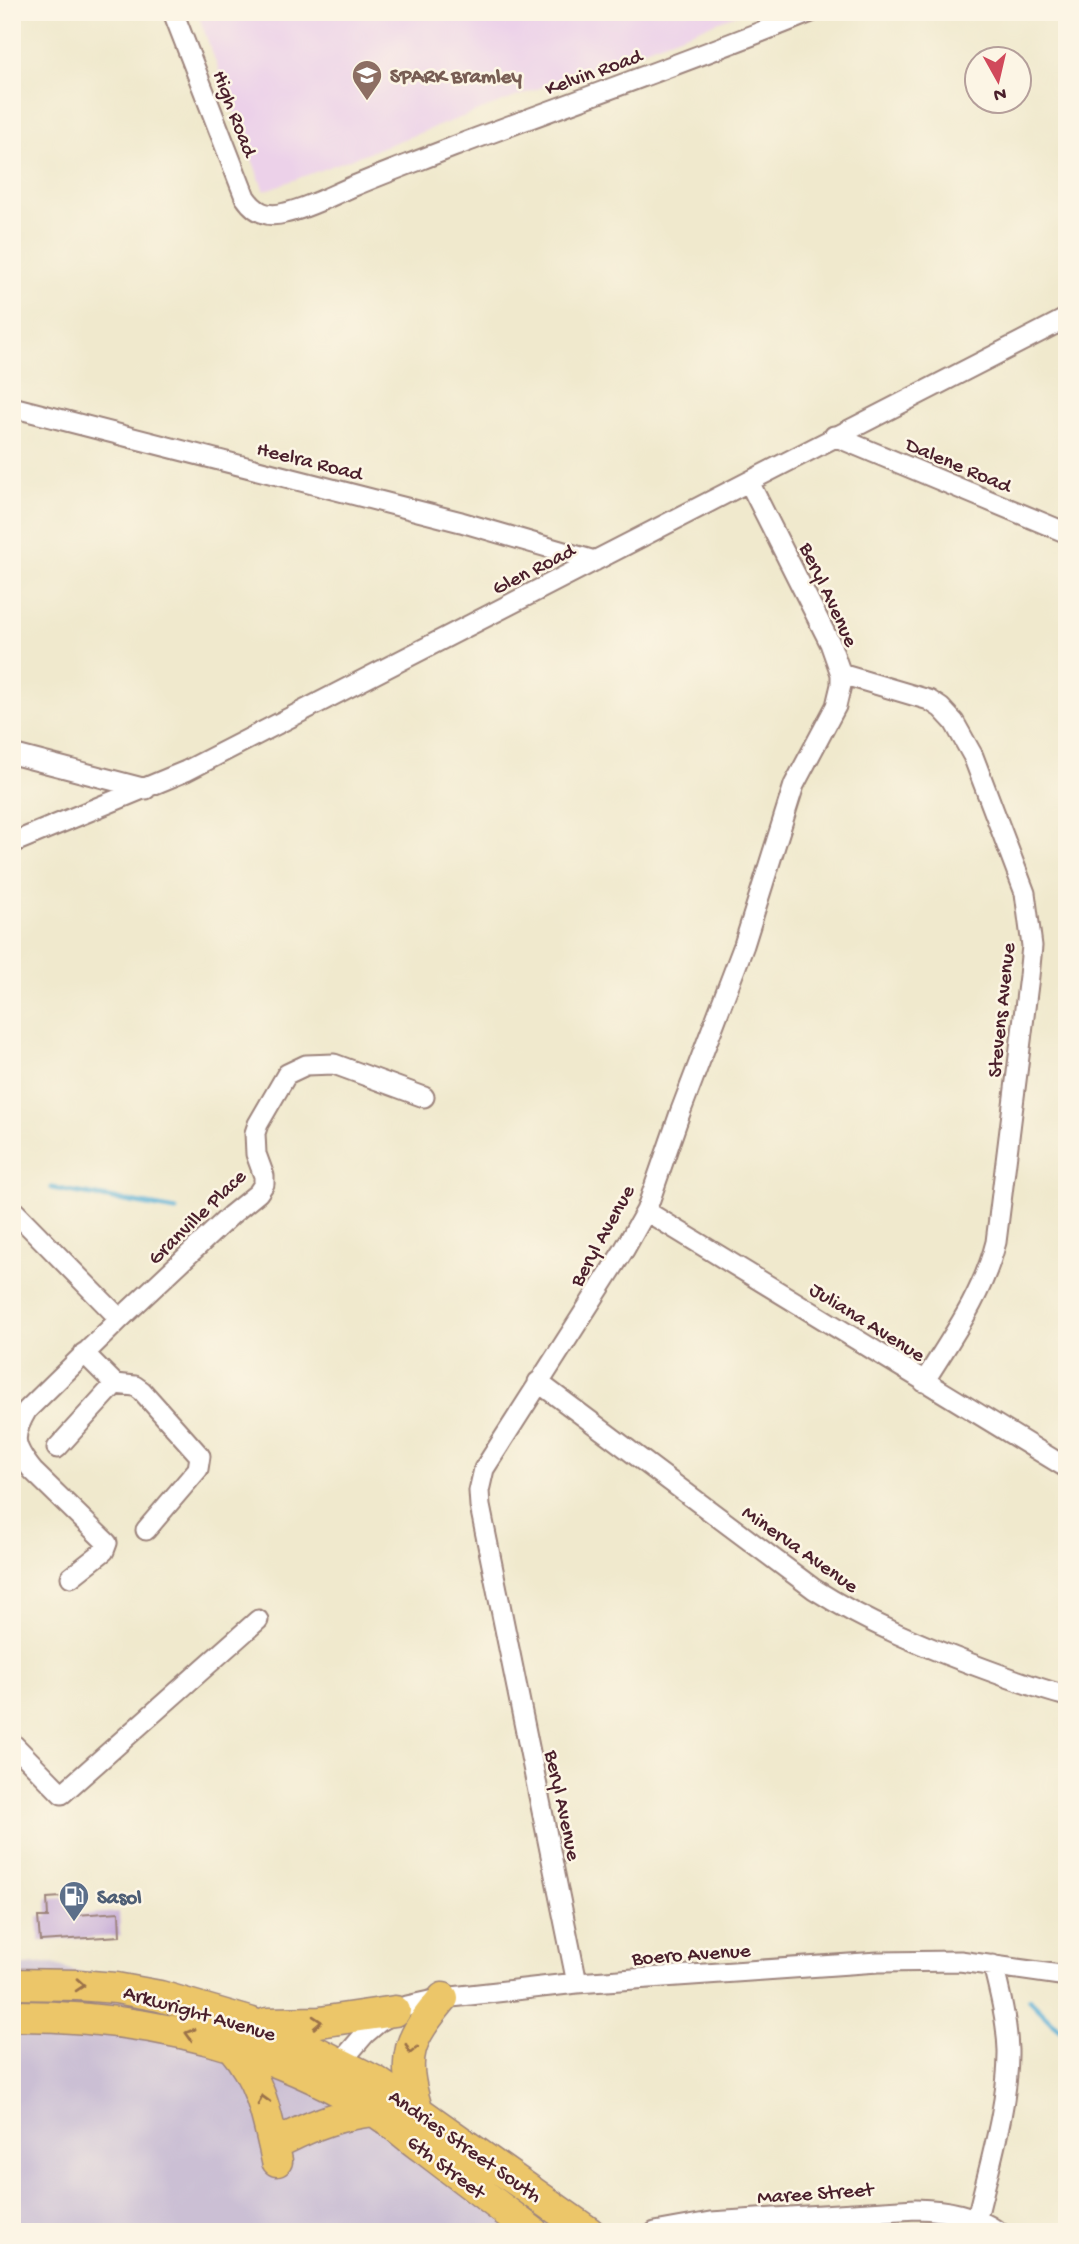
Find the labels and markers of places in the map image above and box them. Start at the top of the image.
school or university icon: SPARK Bramley [350,58,384,102]
place label: SPARK Bramley [390,66,522,91]
fuel station icon: Sasol [57,1879,91,1923]
place label: Sasol [97,1887,142,1912]

